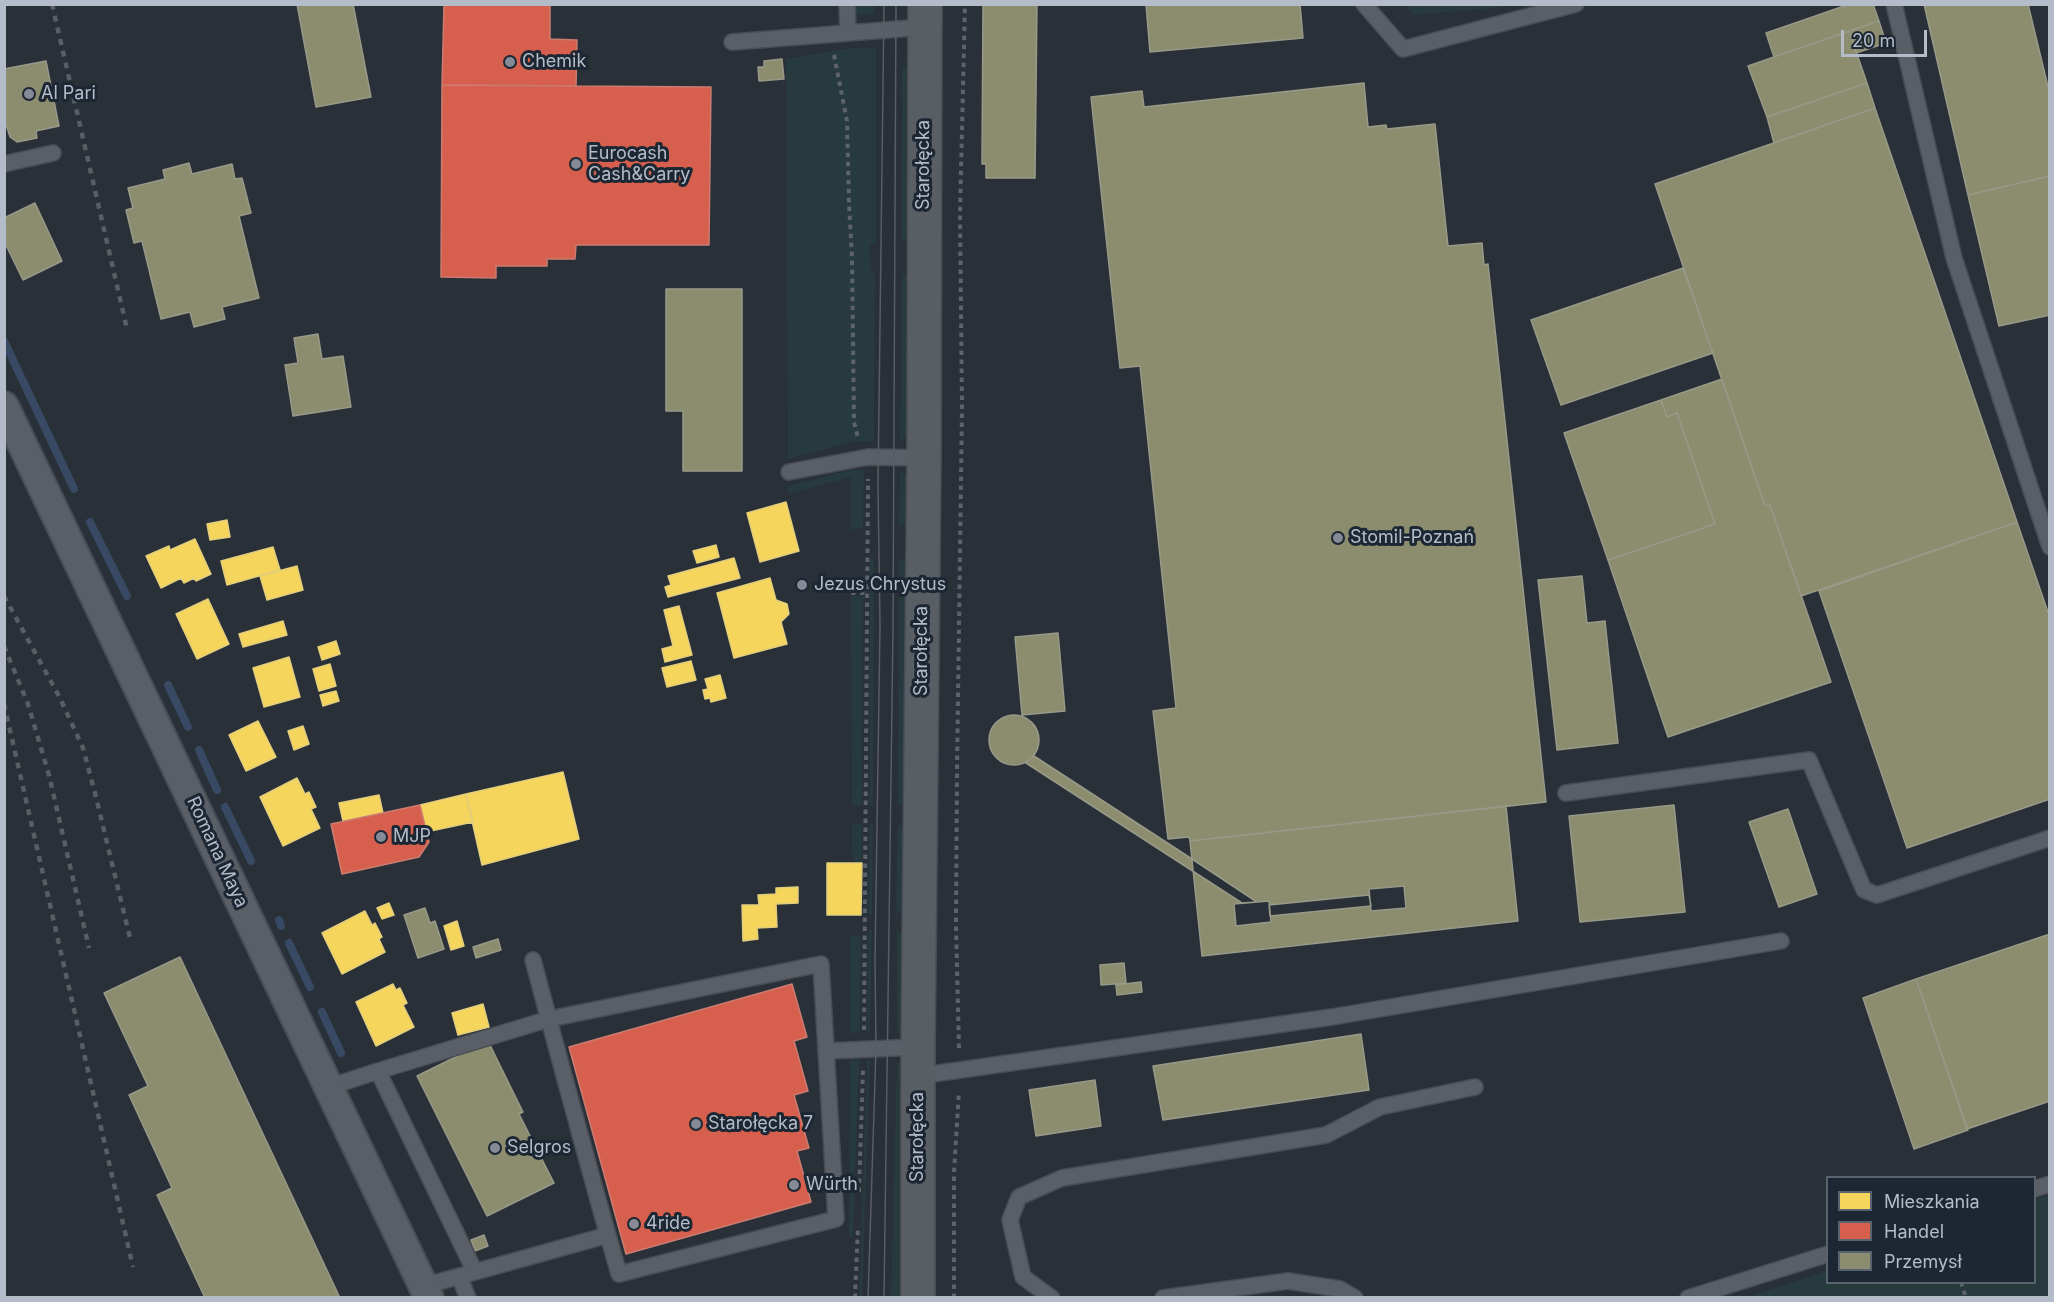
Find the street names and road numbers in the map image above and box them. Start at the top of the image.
street label: Starołęcka [913,120,935,210]
street label: Starołęcka [911,606,933,696]
street label: Romana Maya [182,793,252,911]
street label: Starołęcka [907,1092,929,1182]

